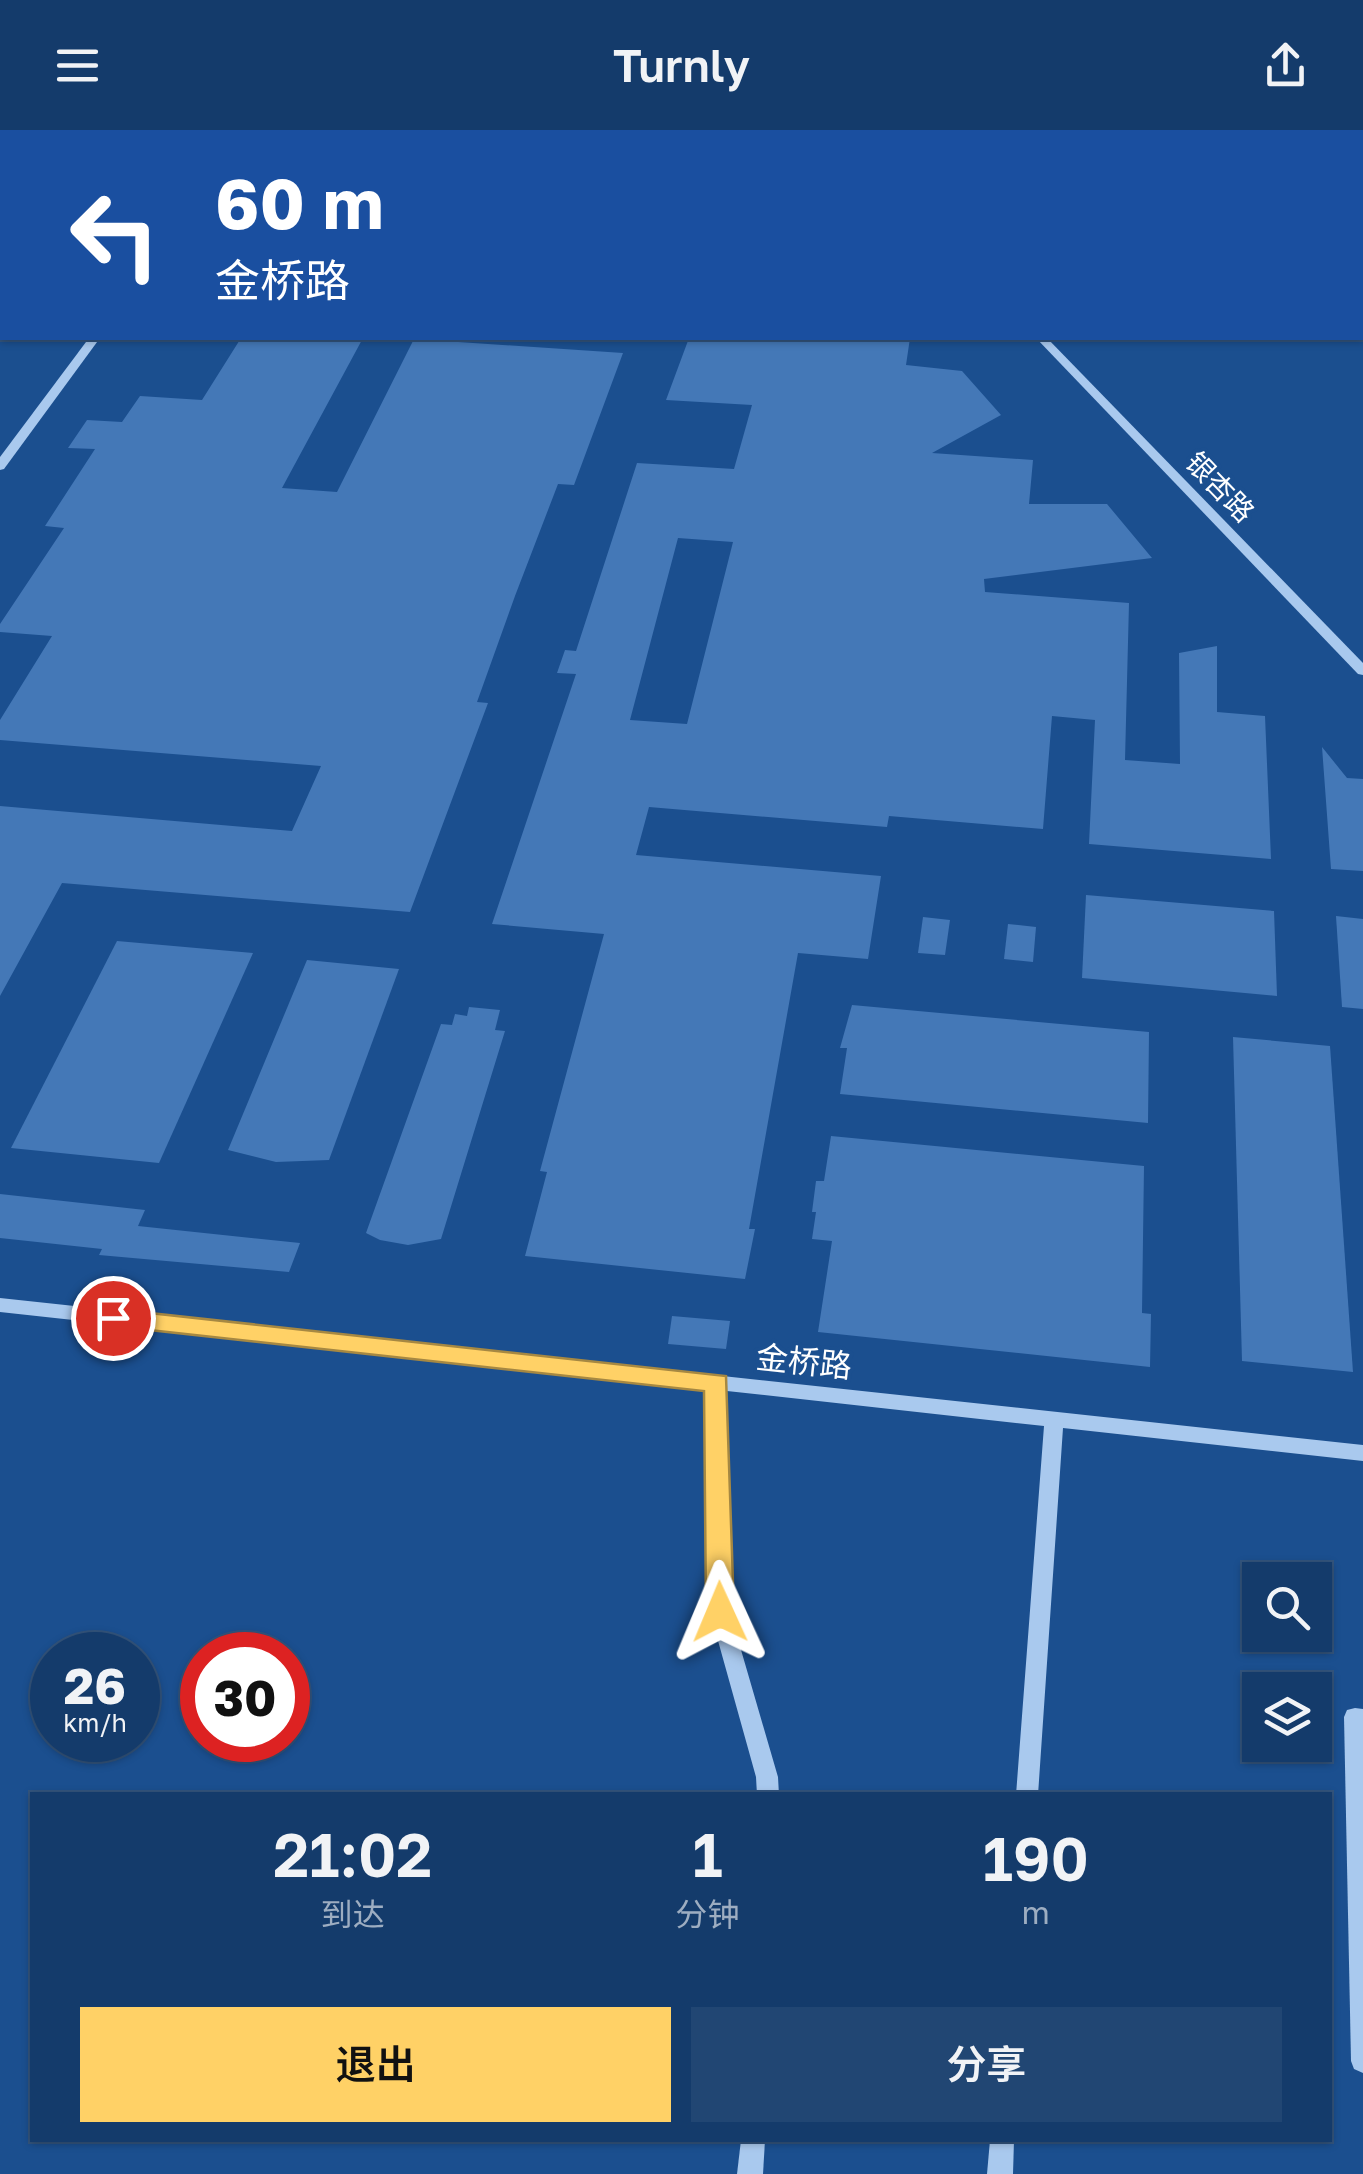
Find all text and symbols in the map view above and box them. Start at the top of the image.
icon: menu [50,38,105,93]
text: Turnly [613,38,750,92]
icon: share [1258,38,1313,93]
text: 60 m [215,160,384,244]
icon: left [50,170,180,300]
text: 金桥路 [215,253,350,307]
street label: 银杏路 [1179,445,1261,528]
pin [71,1276,156,1361]
icon: arrive [86,1291,141,1346]
street label: 金桥路 [754,1337,854,1385]
position arrow [668,1560,772,1664]
map controls [1242,1562,1332,1762]
button: search [1242,1562,1332,1652]
speed limit sign: 30 [180,1632,310,1762]
text: 26 [64,1655,126,1715]
button: layers [1242,1672,1332,1762]
text: km/h [63,1707,127,1738]
text: 21:02 [273,1818,432,1890]
text: 1 [692,1818,723,1890]
text: 190 [983,1822,1089,1894]
text: m [1022,1893,1050,1931]
text: 到达 [321,1895,385,1933]
text: 分钟 [676,1895,740,1933]
button: 退出 [80,2007,671,2122]
button: 分享 [691,2007,1282,2122]

